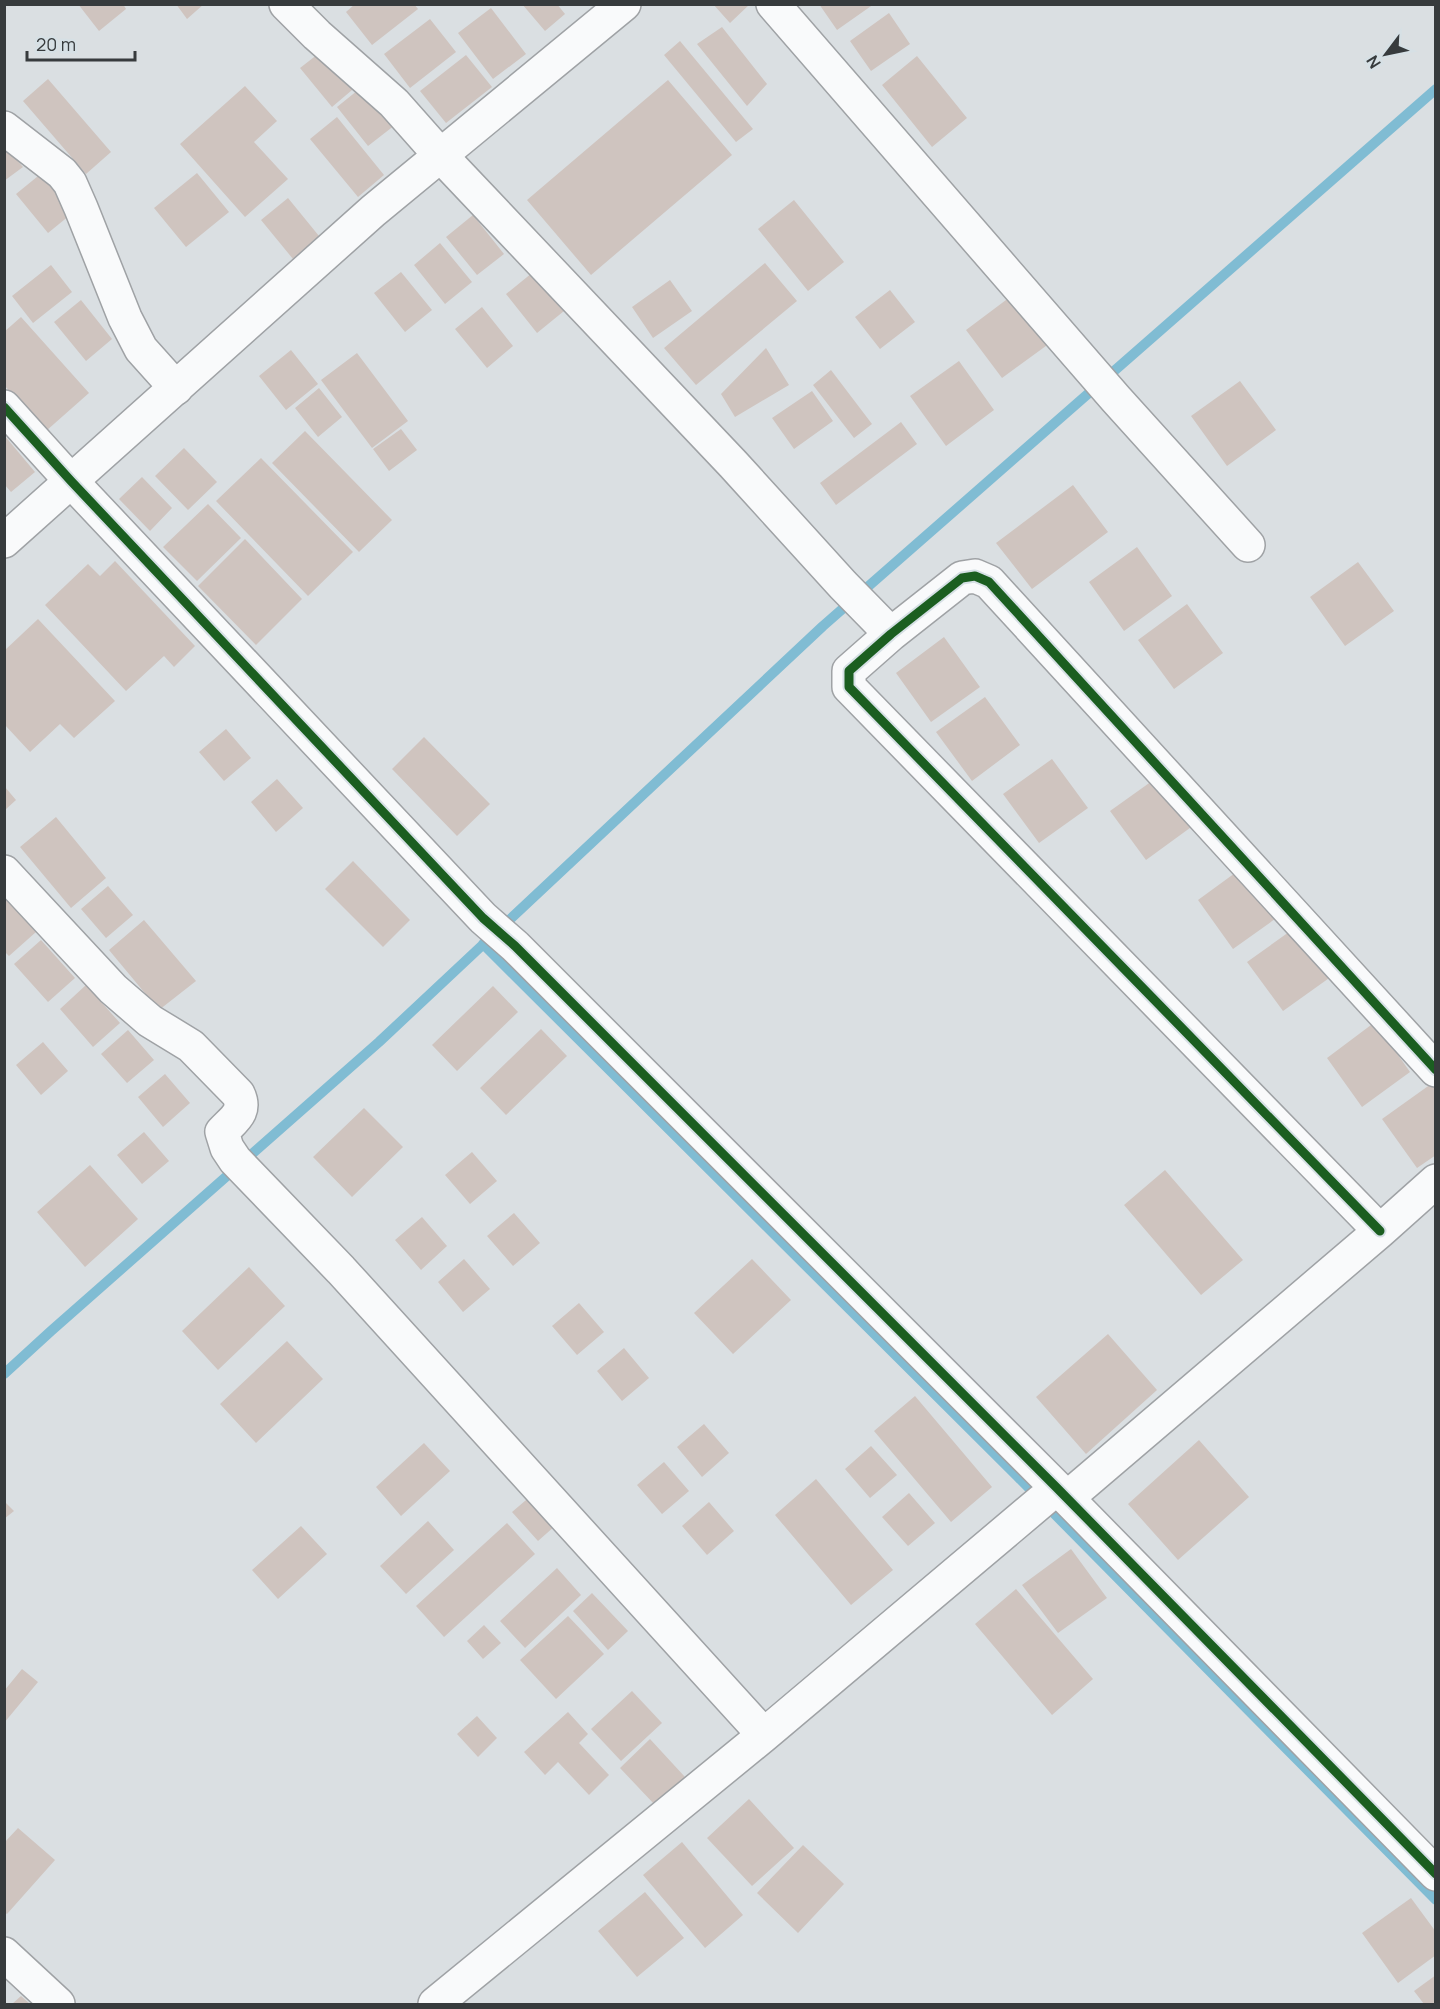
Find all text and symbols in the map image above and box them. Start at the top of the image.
scale bar [27,24,135,62]
north arrow [1356,24,1416,84]
text: 20 m [36,32,76,56]
text: N [1361,51,1386,73]

